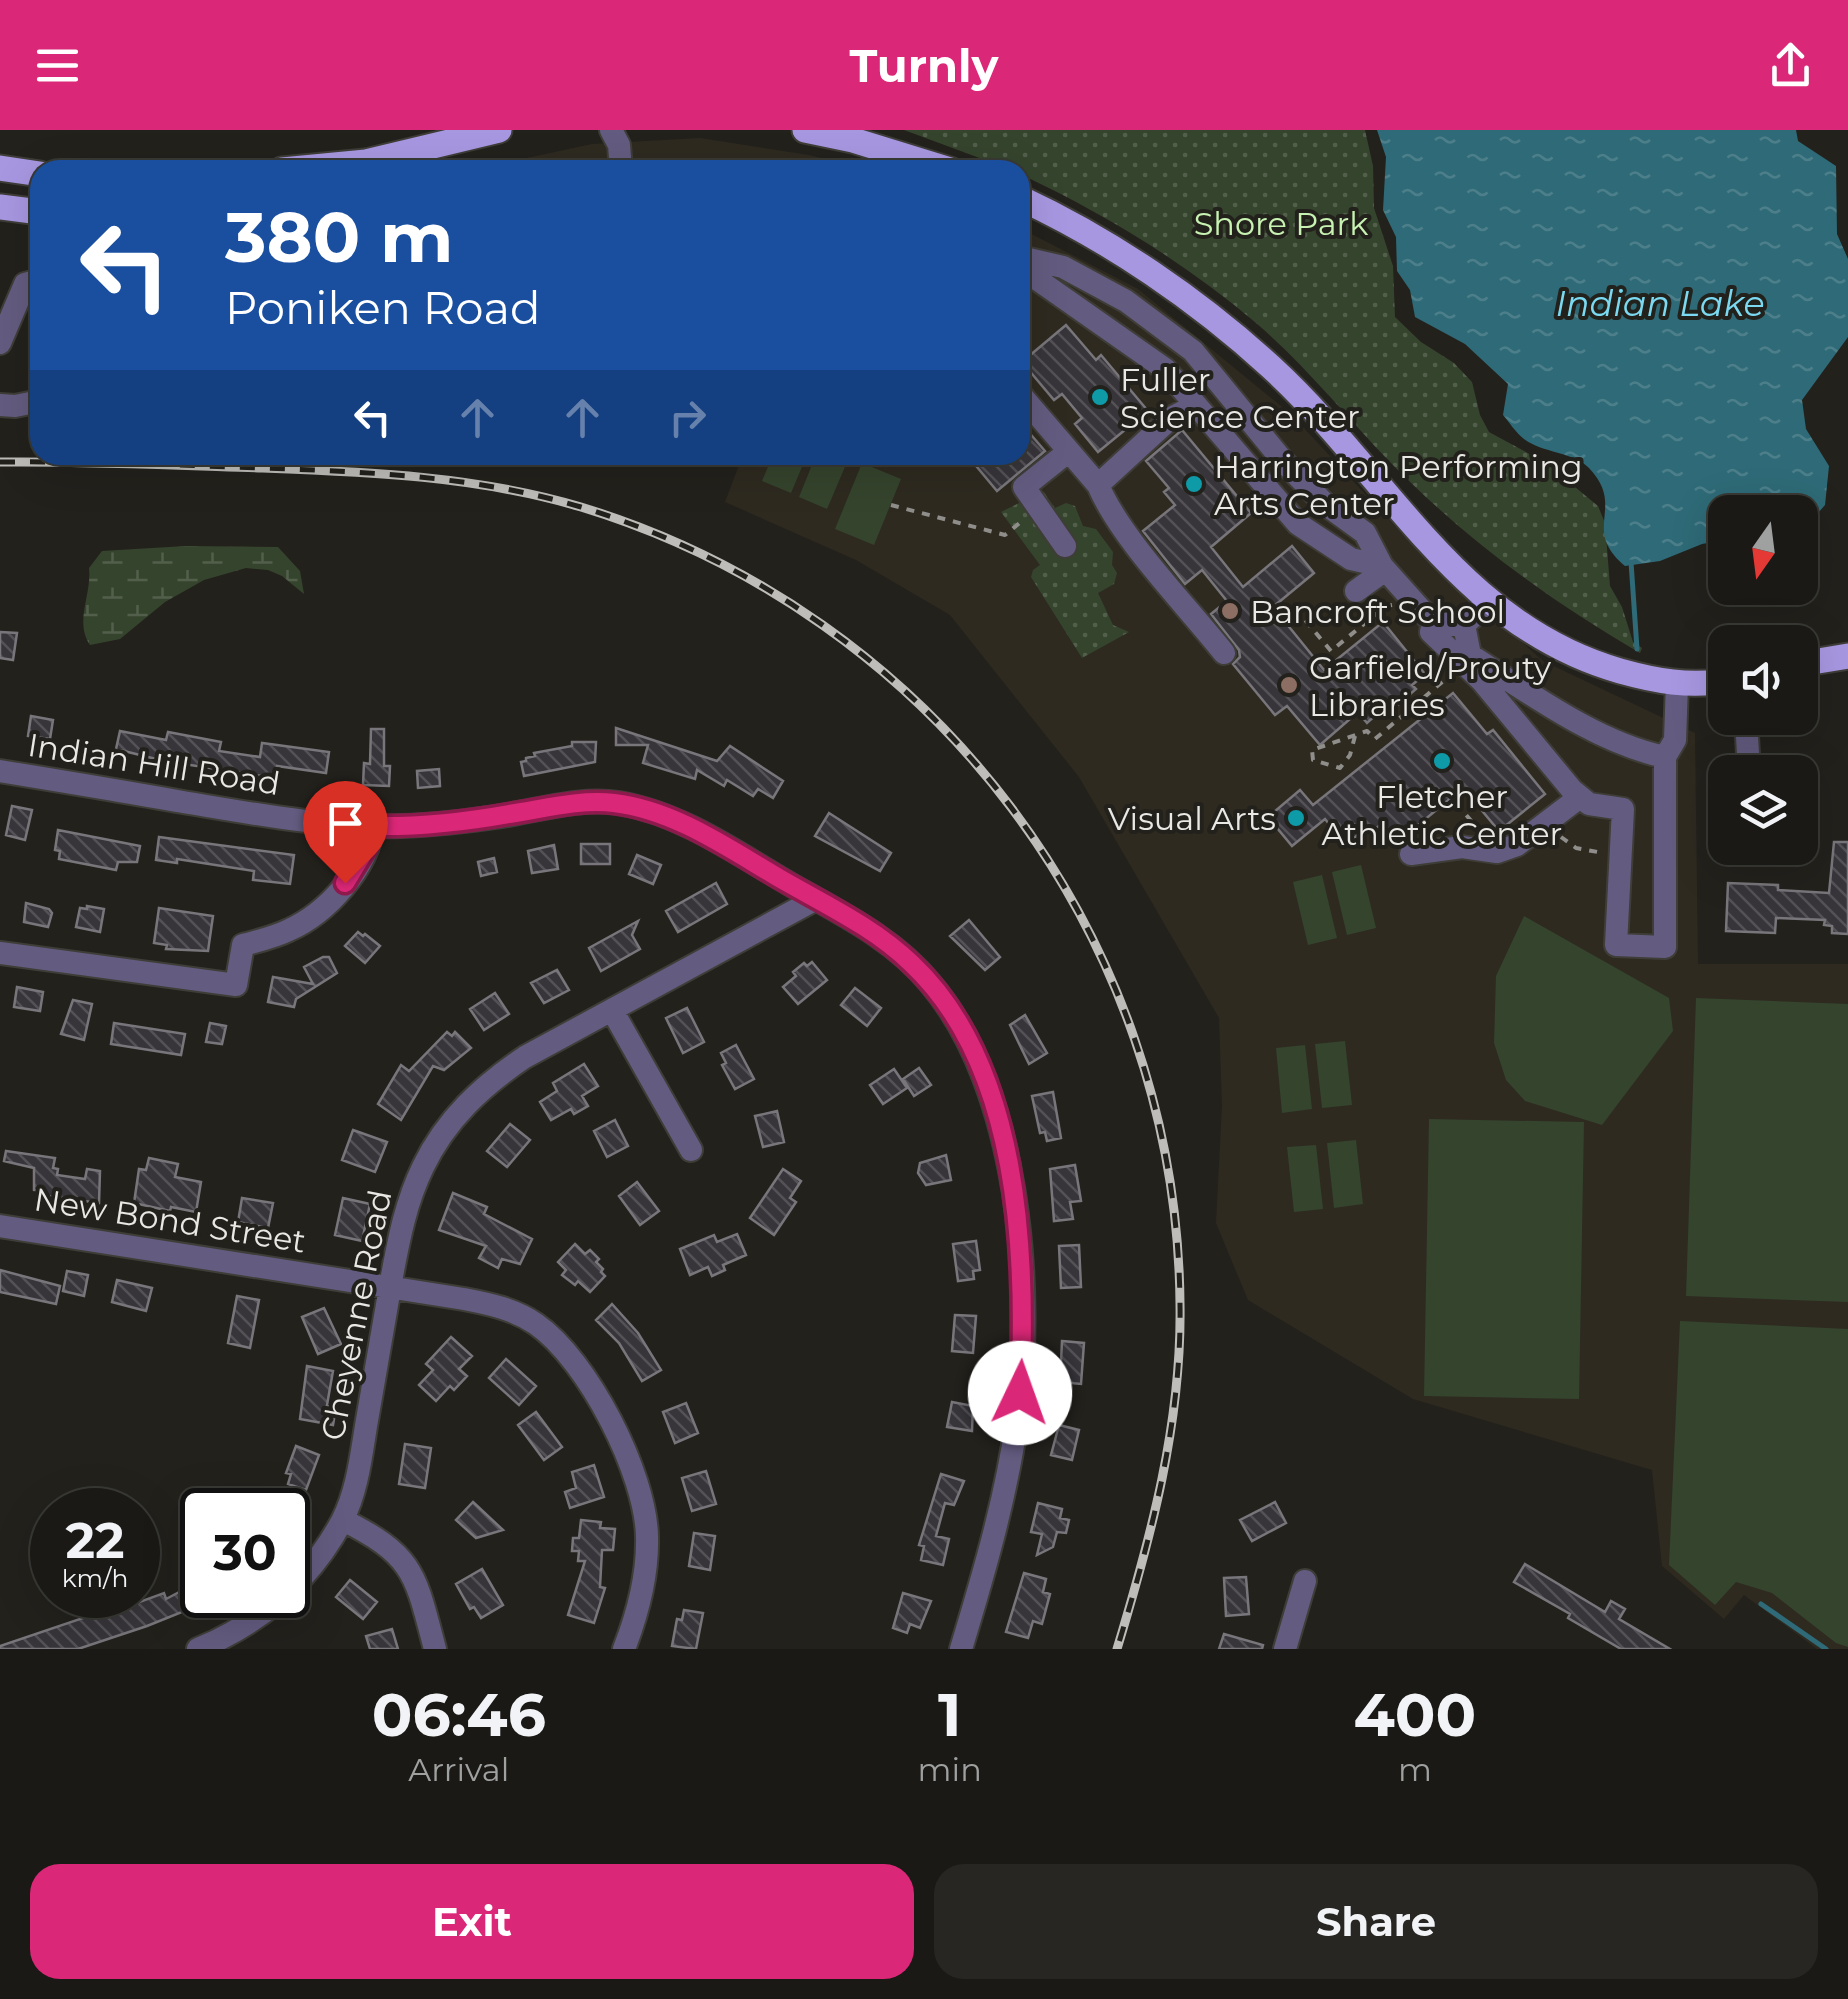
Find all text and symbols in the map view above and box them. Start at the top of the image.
icon: menu [30,38,85,93]
text: Turnly [850,38,998,93]
icon: share [1763,38,1818,93]
text: 380 m [225,194,453,280]
icon: left [60,200,190,330]
park label: Shore Park [1194,204,1368,243]
text: Poniken Road [225,280,540,335]
water label: Indian Lake [1555,282,1765,325]
place label: Fuller Science Center [1120,360,1360,436]
marker: Fuller Science Center [1089,386,1111,408]
icon: left [345,390,400,445]
icon: ahead [450,390,505,445]
icon: ahead [555,390,610,445]
icon: right [660,390,715,445]
place label: Harrington Performing Arts Center [1214,447,1583,523]
marker: Harrington Performing Arts Center [1183,473,1205,495]
north arrow [1708,495,1818,605]
map controls [1708,495,1818,865]
place label: Bancroft School [1250,592,1505,631]
marker: Bancroft School [1219,600,1241,622]
button: sound [1708,625,1818,735]
place label: Garfield/Prouty Libraries [1309,648,1552,724]
marker: Garfield/Prouty Libraries [1278,674,1300,696]
street label: Indian Hill Road [25,725,283,803]
marker: Fletcher Athletic Center [1431,750,1453,772]
button: layers [1708,755,1818,865]
place label: Fletcher Athletic Center [1322,777,1562,853]
pin [303,781,388,884]
icon: arrive [318,796,373,851]
place label: Visual Arts [1108,799,1276,838]
marker: Visual Arts [1285,807,1307,829]
street label: New Bond Street [32,1179,308,1261]
street label: Cheyenne Road [313,1186,399,1444]
position arrow [968,1341,1072,1445]
speed limit sign: 30 [180,1488,310,1618]
text: 22 [66,1510,125,1571]
text: km/h [62,1563,128,1593]
text: 06:46 [372,1678,546,1751]
text: 1 [938,1678,961,1751]
text: 400 [1353,1678,1476,1751]
text: Arrival [408,1750,509,1789]
text: min [918,1750,982,1789]
text: m [1398,1750,1432,1789]
button: Exit [30,1864,914,1979]
button: Share [934,1864,1818,1979]

